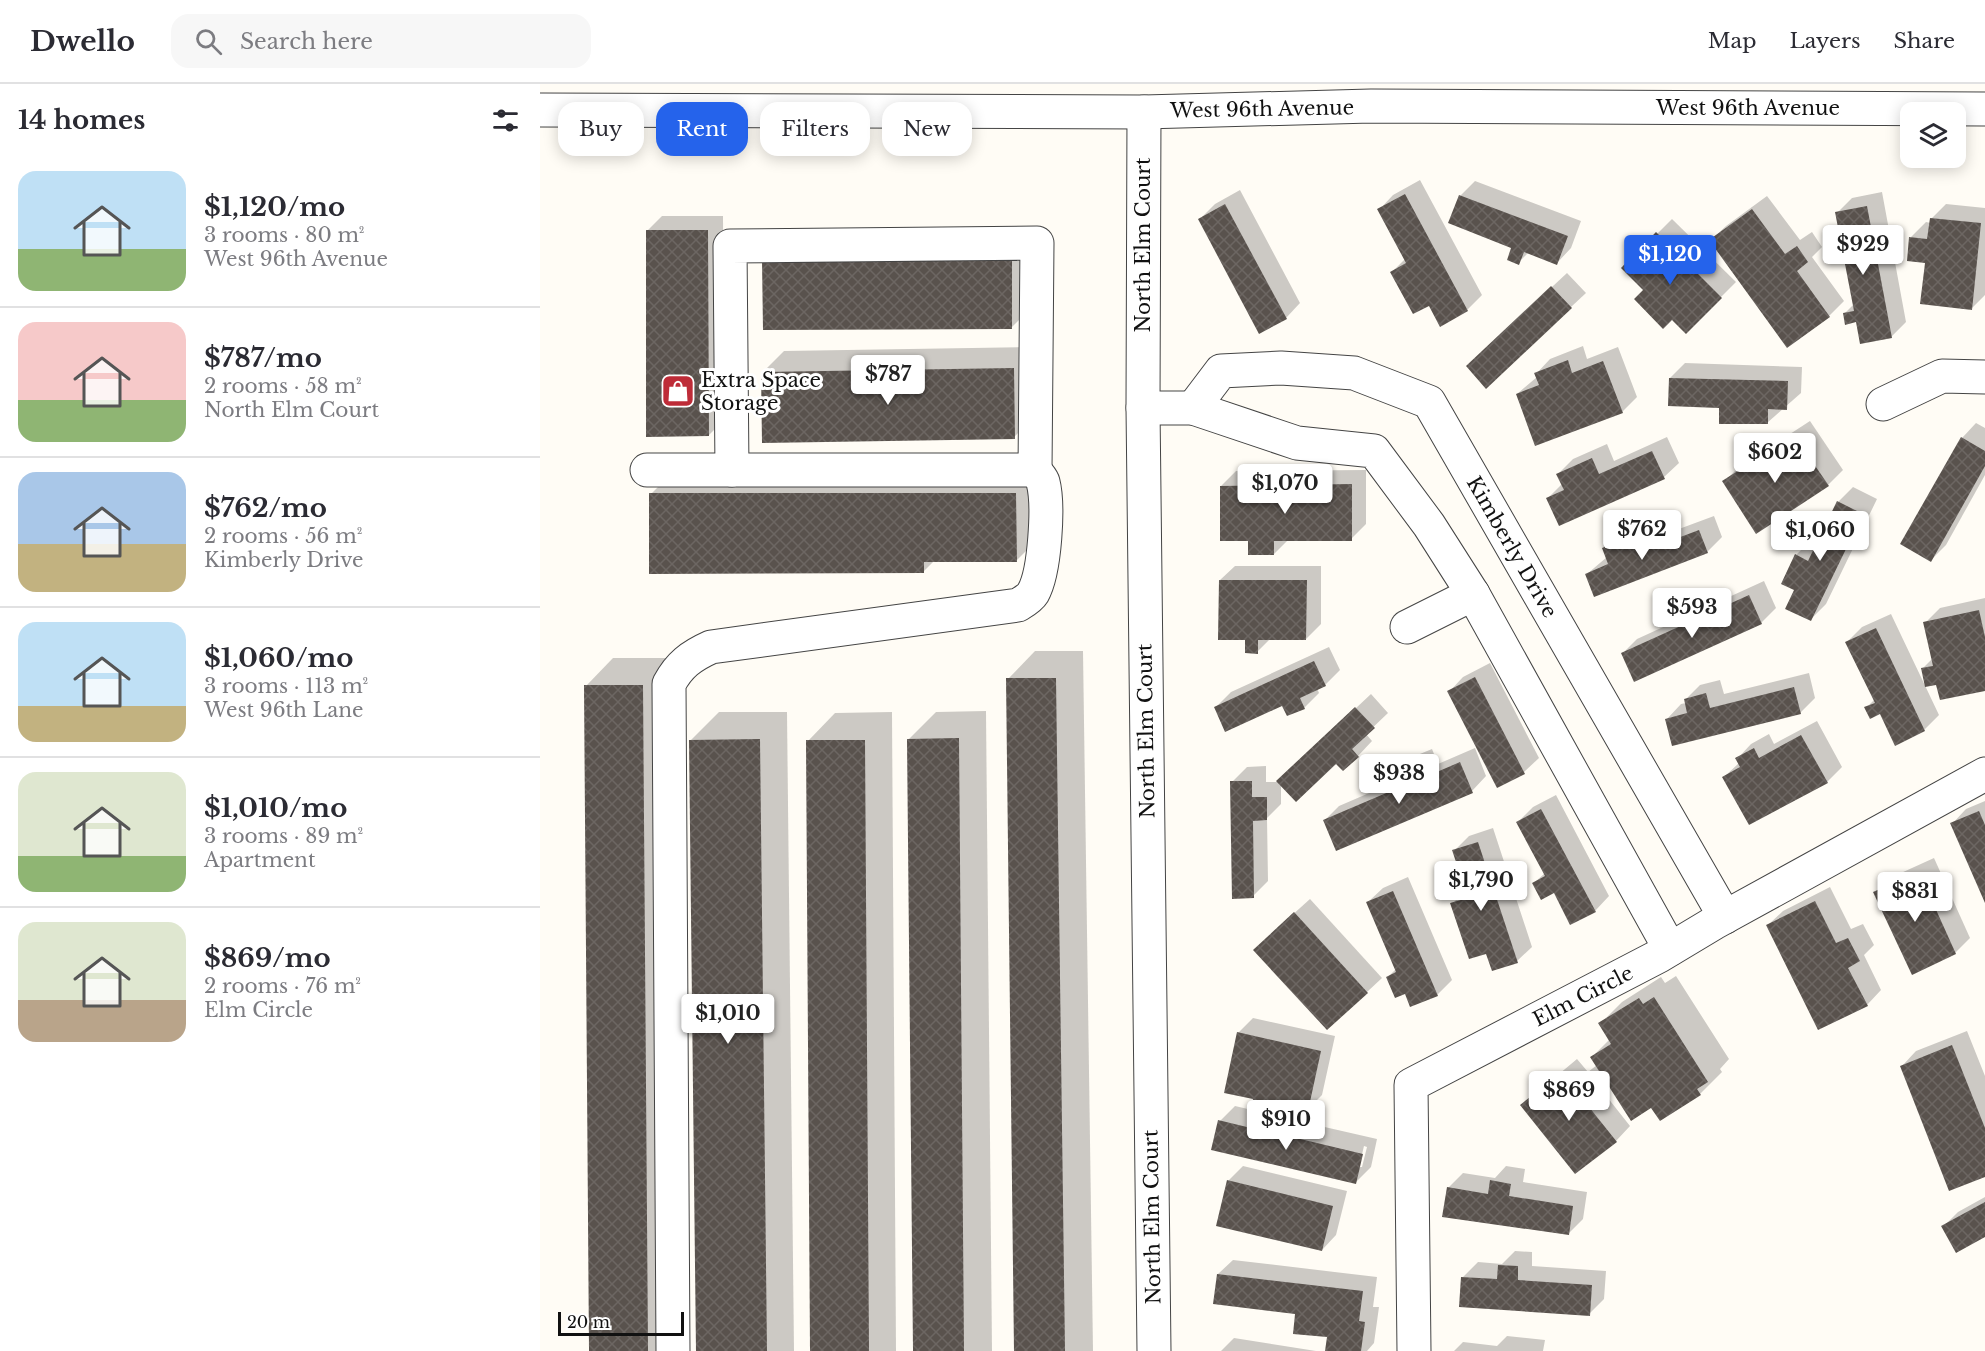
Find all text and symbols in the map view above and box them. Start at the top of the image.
search box [171,14,591,68]
text: Dwello [30,24,135,59]
icon: search [192,25,225,58]
text: Search here [240,28,373,55]
text: Map [1708,28,1757,54]
text: Layers [1790,28,1861,54]
text: Share [1894,28,1955,54]
street label: West 96th Avenue [1169,95,1354,123]
street label: West 96th Avenue [1655,96,1840,120]
chip: Buy [558,102,644,156]
chip: Rent [656,102,748,156]
chip: Filters [760,102,870,156]
chip: New [882,102,972,156]
map controls [1900,102,1966,168]
button: layers [1900,102,1966,168]
text: 14 homes [18,104,145,136]
icon: filters [489,104,522,137]
street label: North Elm Court [1131,157,1155,332]
text: $1,120/mo [204,191,345,223]
icon: home [66,195,138,267]
text: 3 rooms · 80 m² [204,223,365,247]
pin: $929 [1827,225,1899,276]
text: $929 [1837,232,1889,256]
pin: $1,120 [1621,235,1719,286]
text: $1,120 [1638,242,1702,266]
text: West 96th Avenue [204,247,388,271]
text: $787/mo [204,342,322,374]
icon: home [66,346,138,418]
pin: $787 [852,355,924,406]
text: $787 [865,362,911,386]
place label: Extra Space Storage [701,368,821,415]
shop icon: Extra Space Storage [660,373,696,409]
text: 2 rooms · 58 m² [204,374,362,398]
text: North Elm Court [204,398,379,422]
pin: $602 [1739,433,1811,484]
text: $602 [1748,440,1802,464]
pin: $1,070 [1236,464,1334,515]
text: $1,070 [1252,471,1318,495]
street label: Kimberly Drive [1462,472,1562,622]
text: $762/mo [204,492,327,524]
icon: home [66,496,138,568]
pin: $762 [1606,510,1678,561]
pin: $1,060 [1771,511,1869,562]
text: $762 [1617,517,1667,541]
text: $1,060 [1785,518,1855,542]
text: 2 rooms · 56 m² [204,524,362,548]
text: Kimberly Drive [204,548,363,572]
pin: $593 [1656,588,1728,639]
text: $593 [1667,595,1718,619]
text: $1,060/mo [204,642,353,674]
street label: North Elm Court [1132,643,1160,819]
icon: home [66,646,138,718]
text: 3 rooms · 113 m² [204,674,368,698]
text: West 96th Lane [204,698,363,722]
pin: $938 [1363,754,1435,805]
text: $938 [1373,761,1425,785]
text: $1,010/mo [204,792,347,824]
icon: home [66,796,138,868]
text: 3 rooms · 89 m² [204,824,363,848]
text: Apartment [204,848,315,872]
pin: $1,790 [1432,861,1530,912]
text: $1,790 [1448,868,1514,892]
pin: $831 [1879,872,1951,923]
text: $831 [1891,879,1939,903]
text: $869/mo [204,942,331,974]
icon: home [66,946,138,1018]
street label: Elm Circle [1529,961,1637,1031]
text: 2 rooms · 76 m² [204,974,361,998]
pin: $1,010 [679,994,777,1045]
text: Elm Circle [204,998,313,1022]
text: $1,010 [695,1001,761,1025]
pin: $869 [1533,1071,1605,1122]
text: $869 [1543,1078,1595,1102]
pin: $910 [1250,1100,1322,1151]
text: $910 [1261,1107,1311,1131]
street label: North Elm Court [1138,1129,1166,1305]
scale bar [558,1309,684,1336]
text: 20 m [567,1312,610,1332]

